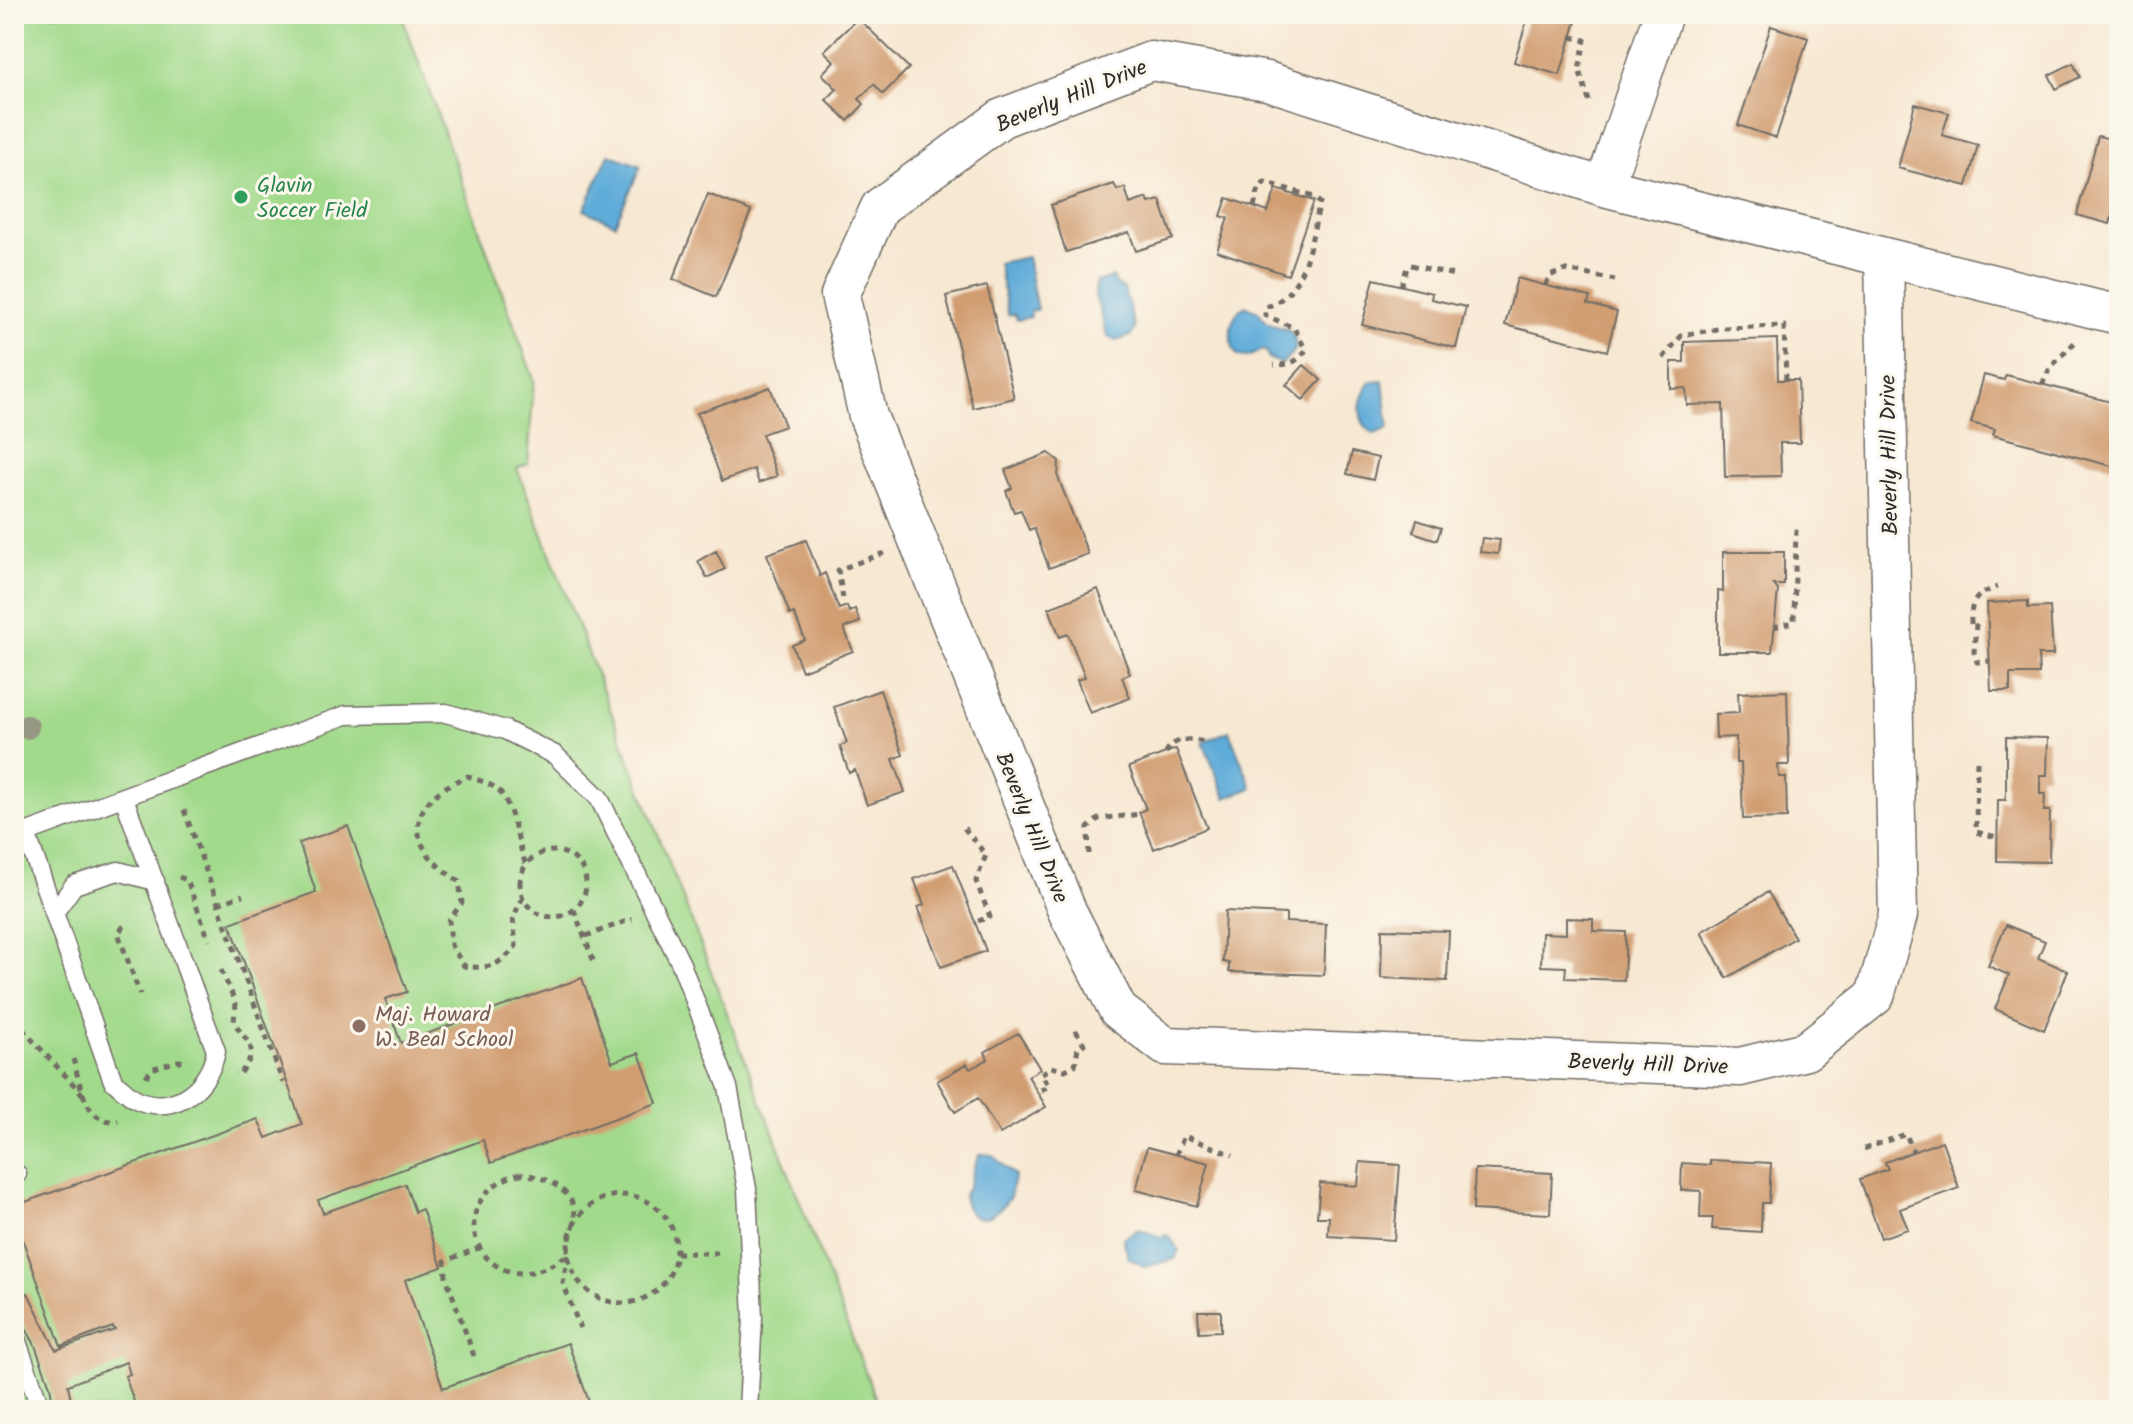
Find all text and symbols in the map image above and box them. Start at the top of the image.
street label: Beverly Hill Drive [991,51,1153,144]
place label: Glavin Soccer Field [257,169,368,229]
marker: Glavin Soccer Field [232,188,250,206]
street label: Beverly Hill Drive [1872,374,1909,535]
street label: Beverly Hill Drive [984,747,1077,909]
place label: Maj. Howard W. Beal School [375,998,514,1058]
marker: Maj. Howard W. Beal School [350,1017,368,1035]
street label: Beverly Hill Drive [1567,1045,1729,1086]

